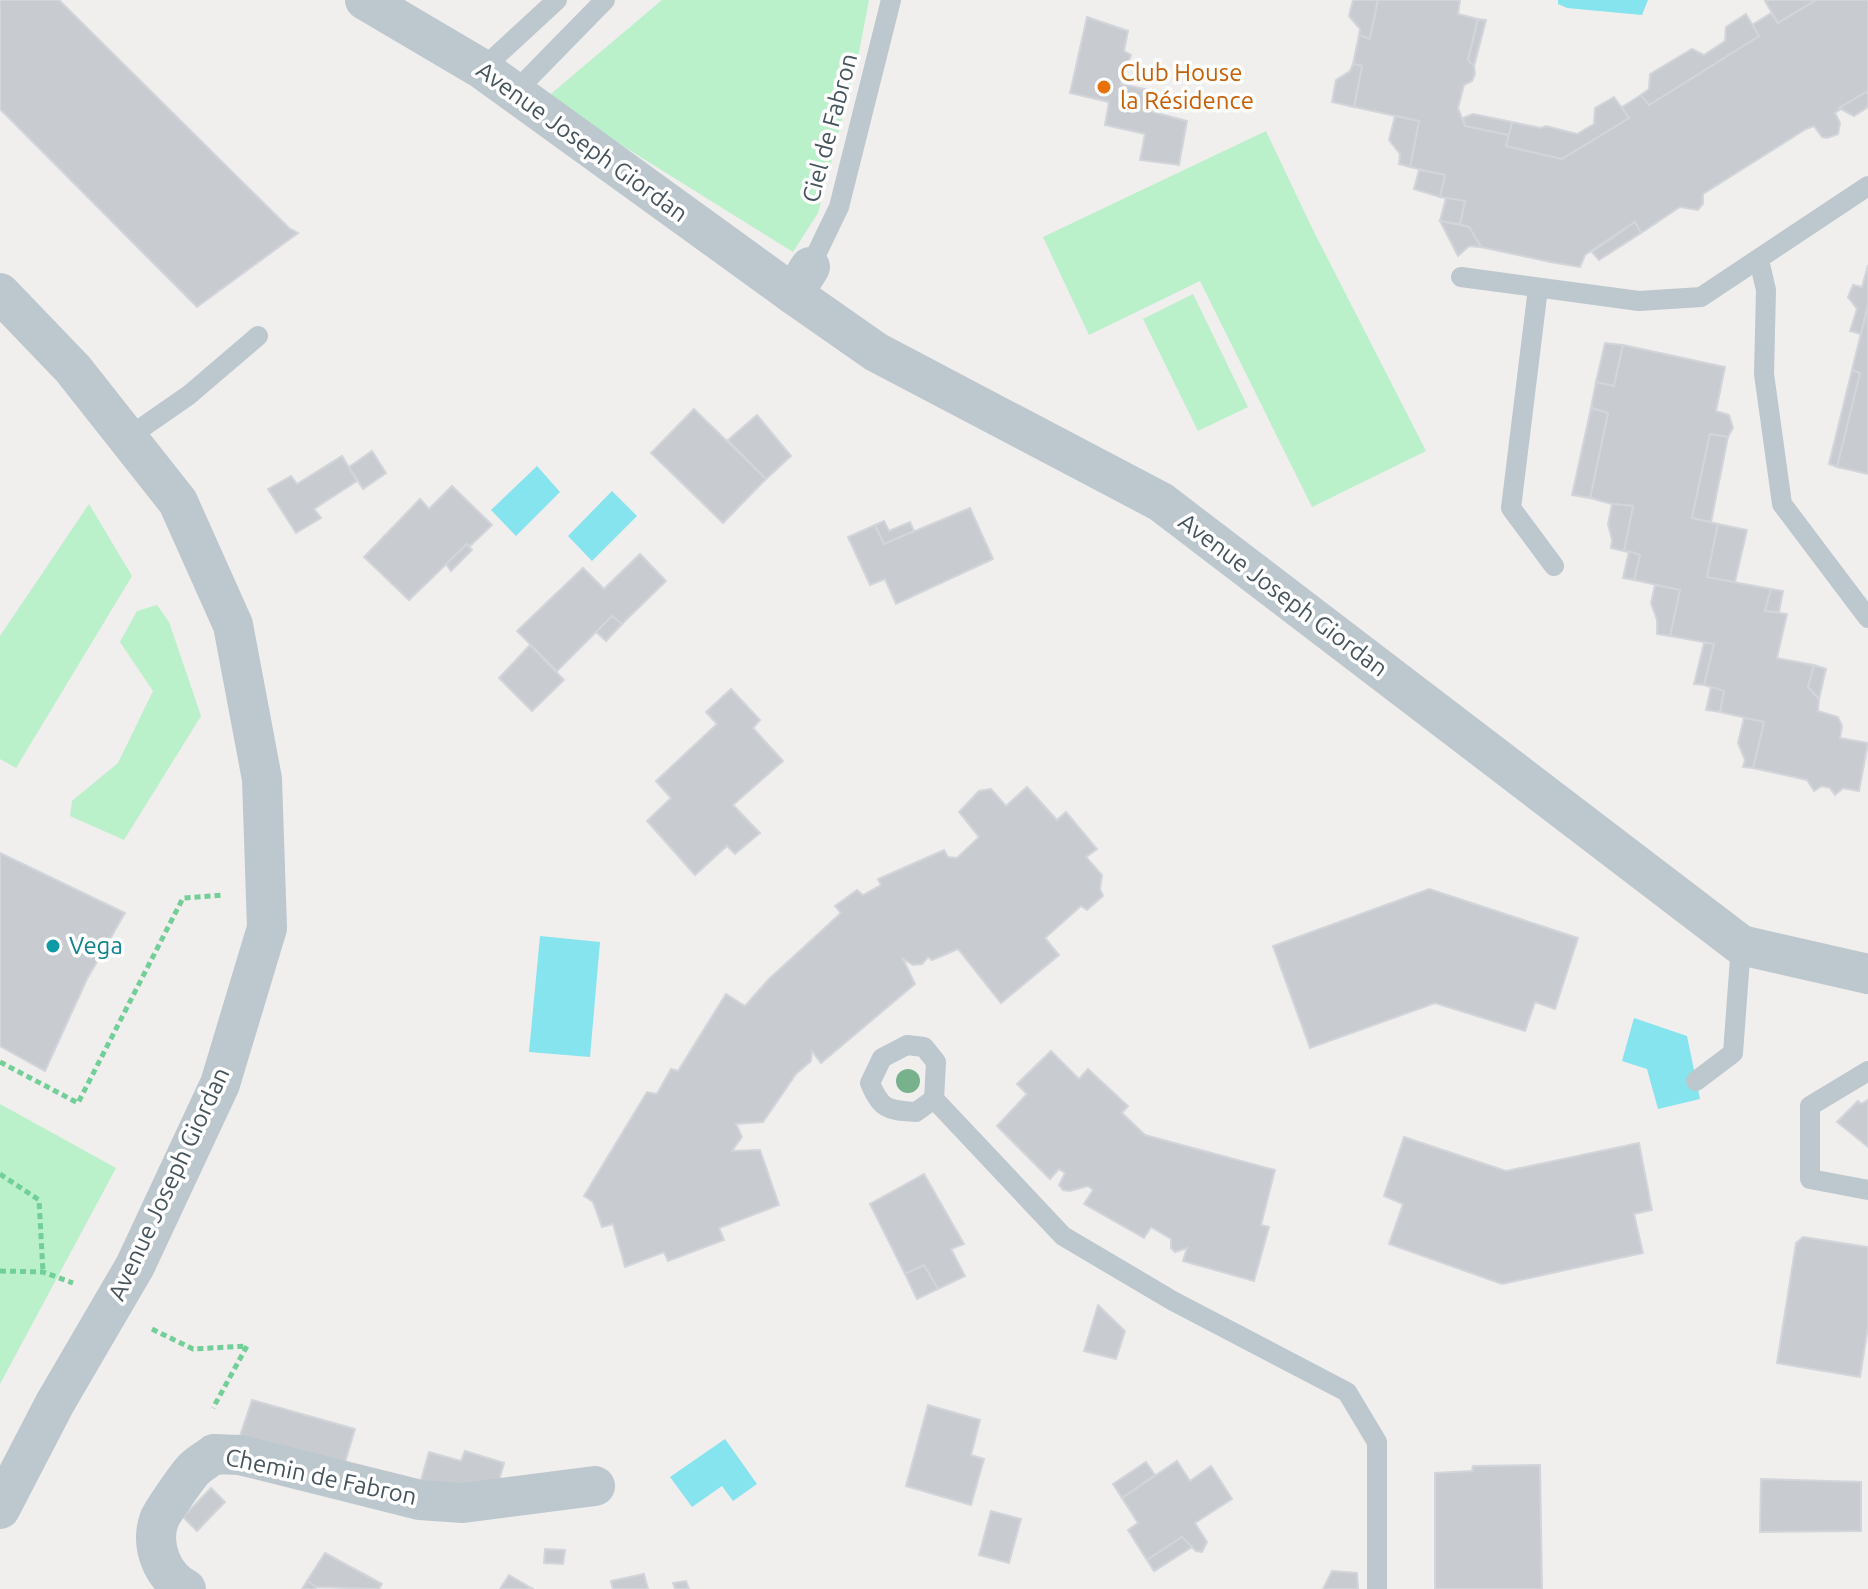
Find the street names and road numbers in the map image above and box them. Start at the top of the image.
street label: Ciel de Fabron [797,50,862,205]
street label: Avenue Joseph Giordan [472,56,693,227]
street label: Avenue Joseph Giordan [1174,507,1393,682]
street label: Avenue Joseph Giordan [103,1063,234,1305]
street label: Chemin de Fabron [223,1443,419,1510]

